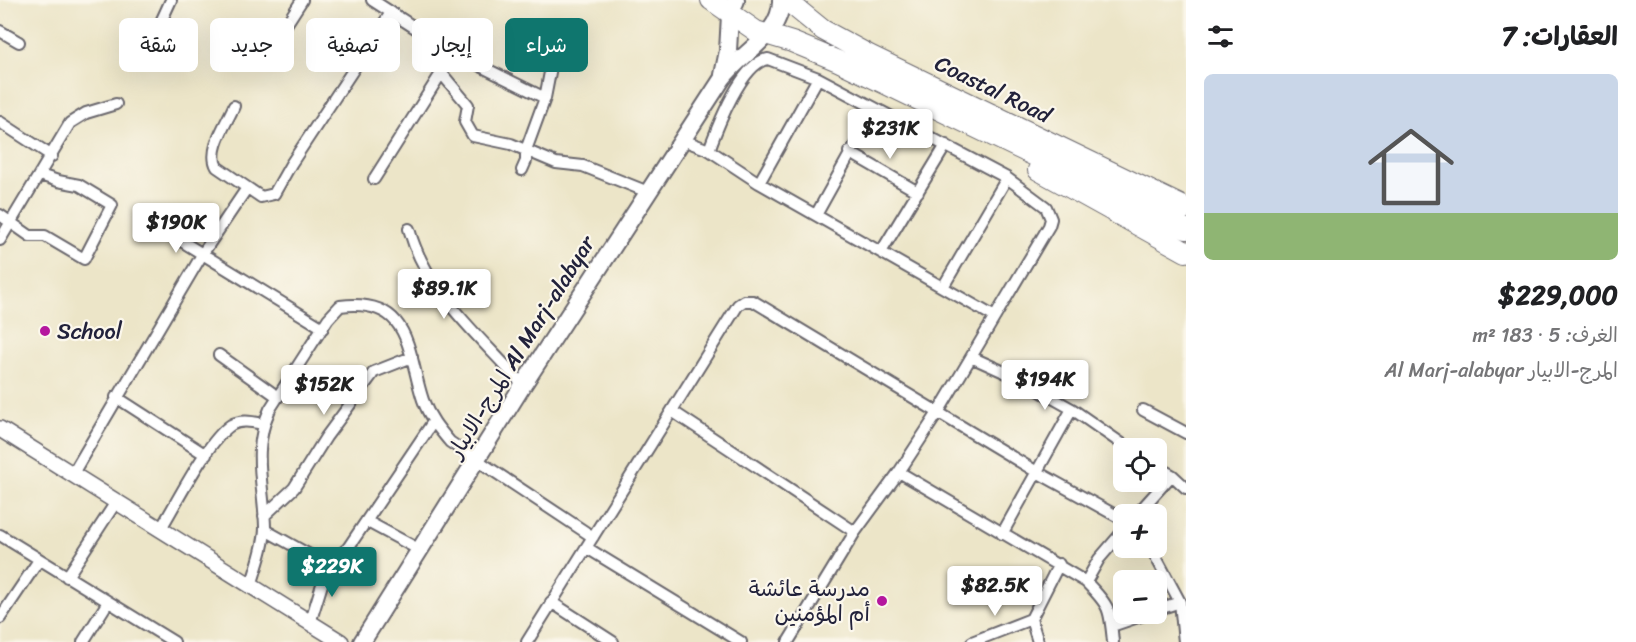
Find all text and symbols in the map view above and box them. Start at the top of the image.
text: العقارات: 7 [1501,13,1618,59]
chip: شقة [119,18,198,72]
chip: جديد [210,18,294,72]
chip: تصفية [306,18,400,72]
chip: إيجار [412,18,493,72]
chip: شراء [505,18,588,72]
icon: filters [1204,20,1237,53]
street label: Coastal Road [928,44,1059,135]
pin: $231K [848,109,932,160]
text: $231K [862,111,918,146]
icon: home [1357,113,1465,221]
pin: $190K [134,203,218,254]
text: $190K [146,205,206,240]
street label: المرج-الابيار Al Marj-alabyar [435,226,607,468]
pin: $89.1K [395,269,493,320]
text: $89.1K [412,271,476,306]
text: $229,000 [1498,272,1618,318]
place label: School [57,312,123,351]
text: الغرف: 5 · 183 m² [1473,318,1618,353]
marker: School [38,324,52,338]
text: المرج-الابيار Al Marj-alabyar [1385,353,1618,388]
pin: $194K [1003,360,1087,411]
text: $194K [1016,362,1074,397]
pin: $152K [282,365,366,416]
text: $152K [295,367,353,402]
map controls [1113,438,1167,624]
button: locate [1113,438,1167,492]
button: + [1113,504,1167,558]
pin: $229K [290,547,374,598]
text: $229K [302,549,362,584]
pin: $82.5K [946,566,1044,617]
text: $82.5K [961,568,1029,603]
place label: مدرسة عائشة أم المؤمنين [749,569,871,633]
button: − [1113,570,1167,624]
marker: مدرسة عائشة أم المؤمنين [875,594,889,608]

